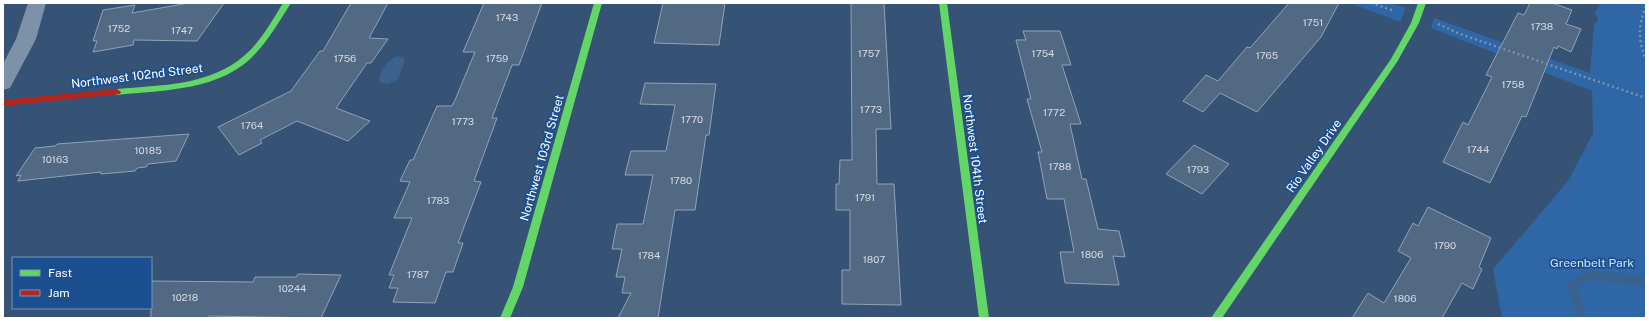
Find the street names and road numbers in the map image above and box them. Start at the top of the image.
street label: Northwest 102nd Street [70,61,204,91]
street label: Northwest 103rd Street [517,93,567,223]
street label: Northwest 104th Street [960,93,990,225]
street label: Rio Valley Drive [1284,117,1345,195]

